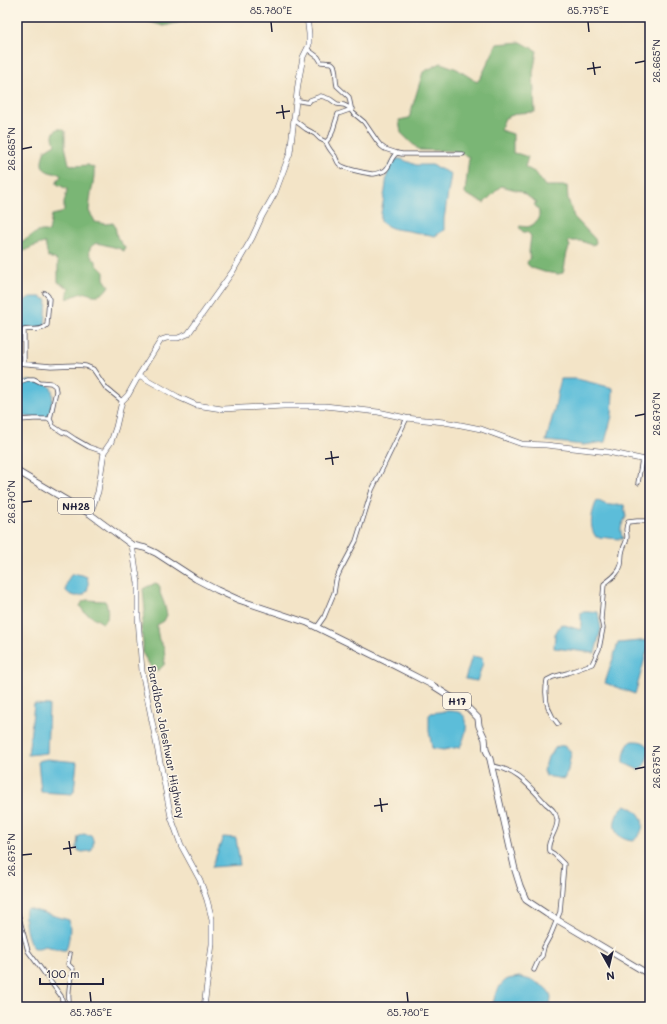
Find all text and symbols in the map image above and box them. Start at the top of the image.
text: 85.780°E [250,3,292,17]
text: 85.775°E [567,3,609,17]
text: 26.665°N [649,39,663,83]
text: 26.665°N [4,127,18,171]
text: 26.670°N [649,392,663,436]
text: 26.670°N [4,480,18,524]
road number: NH28 [58,498,94,514]
street label: Bardibas Jaleshwar Highway [145,664,189,820]
road number: H17 [443,693,471,709]
text: 26.675°N [649,745,663,789]
text: 26.675°N [4,833,18,877]
north arrow [589,946,629,986]
scale bar [40,960,103,986]
text: 100 m [46,965,80,981]
text: N [605,968,616,984]
text: 85.785°E [70,1005,112,1019]
text: 85.780°E [387,1005,429,1019]

